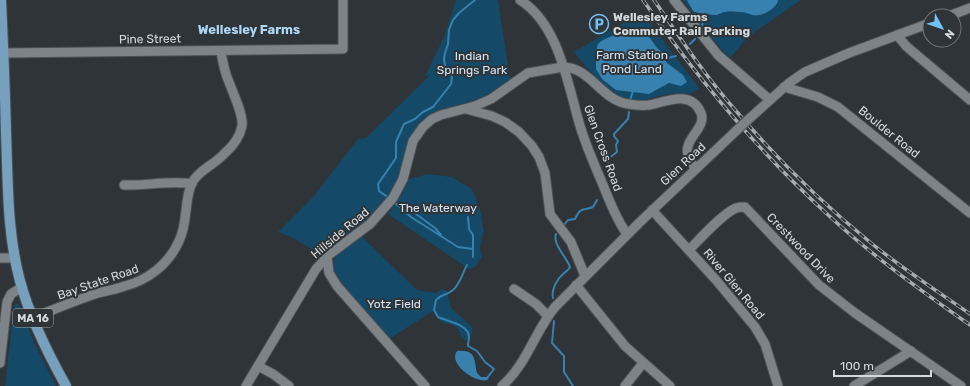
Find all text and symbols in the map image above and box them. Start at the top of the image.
north arrow [922,8,962,48]
place label: Wellesley Farms Commuter Rail Parking [613,10,750,38]
parking icon: Wellesley Farms Commuter Rail Parking [588,13,610,35]
district label: Wellesley Farms [198,22,300,37]
text: N [942,27,957,41]
street label: Pine Street [119,31,182,47]
park label: Farm Station Pond Land [596,48,668,76]
park label: Indian Springs Park [437,49,508,77]
street label: Glen Cross Road [581,103,625,193]
street label: Boulder Road [856,103,922,161]
street label: Glen Road [658,140,708,188]
park label: The Waterway [399,201,477,215]
street label: Hillside Road [308,205,372,261]
street label: Crestwood Drive [764,210,838,286]
street label: River Glen Road [700,246,768,322]
street label: Bay State Road [55,262,141,302]
park label: Yotz Field [367,297,421,311]
road number: MA 16 [13,309,53,327]
scale bar [834,352,931,378]
text: 100 m [840,359,874,373]

